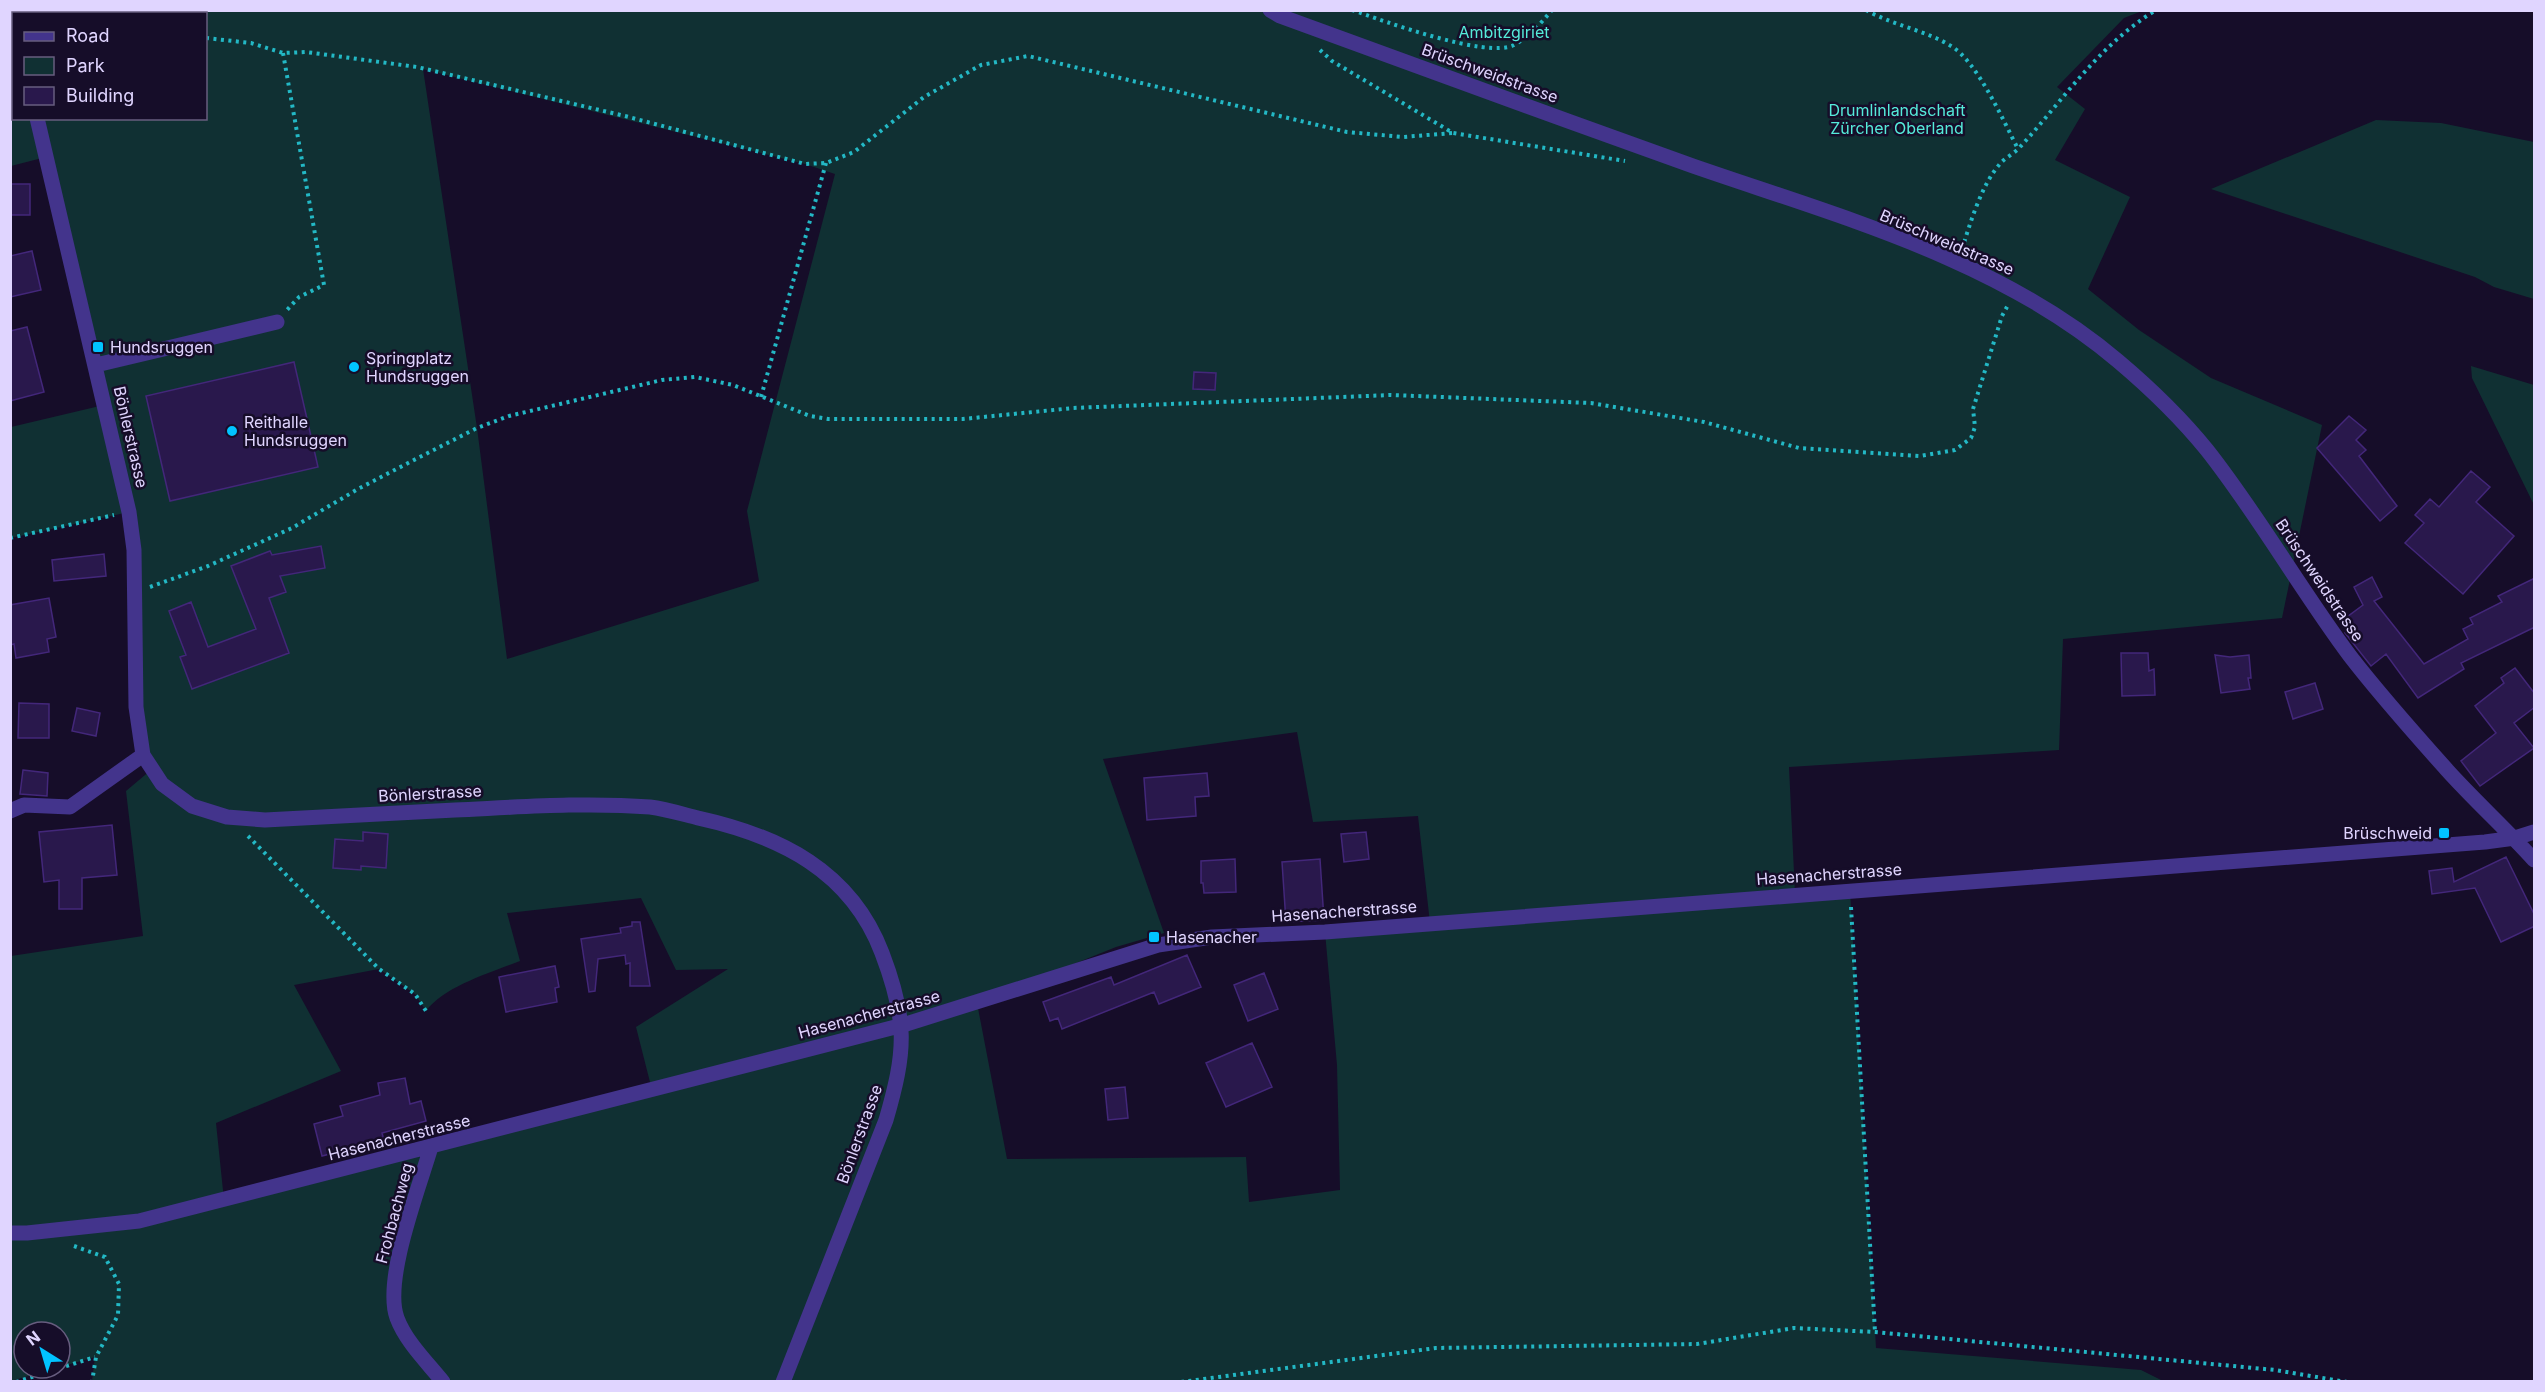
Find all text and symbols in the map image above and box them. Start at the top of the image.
legend [12,12,207,120]
park label: Ambitzgiriet [1459,22,1549,42]
text: Road [66,25,109,46]
street label: Brüschweidstrasse [1419,39,1561,107]
text: Park [66,55,105,76]
text: Building [66,85,134,106]
park label: Drumlinlandschaft Zürcher Oberland [1829,100,1966,138]
street label: Brüschweidstrasse [1877,205,2017,279]
place label: Hundsruggen [110,337,213,357]
marker: Hundsruggen [91,340,105,354]
place label: Springplatz Hundsruggen [366,348,469,386]
marker: Springplatz Hundsruggen [347,360,361,374]
street label: Bönlerstrasse [110,384,152,490]
place label: Reithalle Hundsruggen [244,412,347,450]
marker: Reithalle Hundsruggen [225,424,239,438]
street label: Brüschweidstrasse [2272,515,2368,645]
street label: Bönlerstrasse [378,780,482,806]
place label: Brüschweid [2343,823,2432,843]
marker: Brüschweid [2437,826,2451,840]
street label: Hasenacherstrasse [1756,859,1902,889]
street label: Hasenacherstrasse [1271,896,1417,926]
place label: Hasenacher [1166,927,1257,947]
marker: Hasenacher [1147,930,1161,944]
street label: Hasenacherstrasse [796,985,942,1043]
street label: Bönlerstrasse [832,1082,886,1186]
street label: Hasenacherstrasse [326,1110,472,1164]
street label: Frohbachweg [371,1161,417,1265]
north arrow [12,1320,72,1380]
text: N [22,1326,44,1350]

